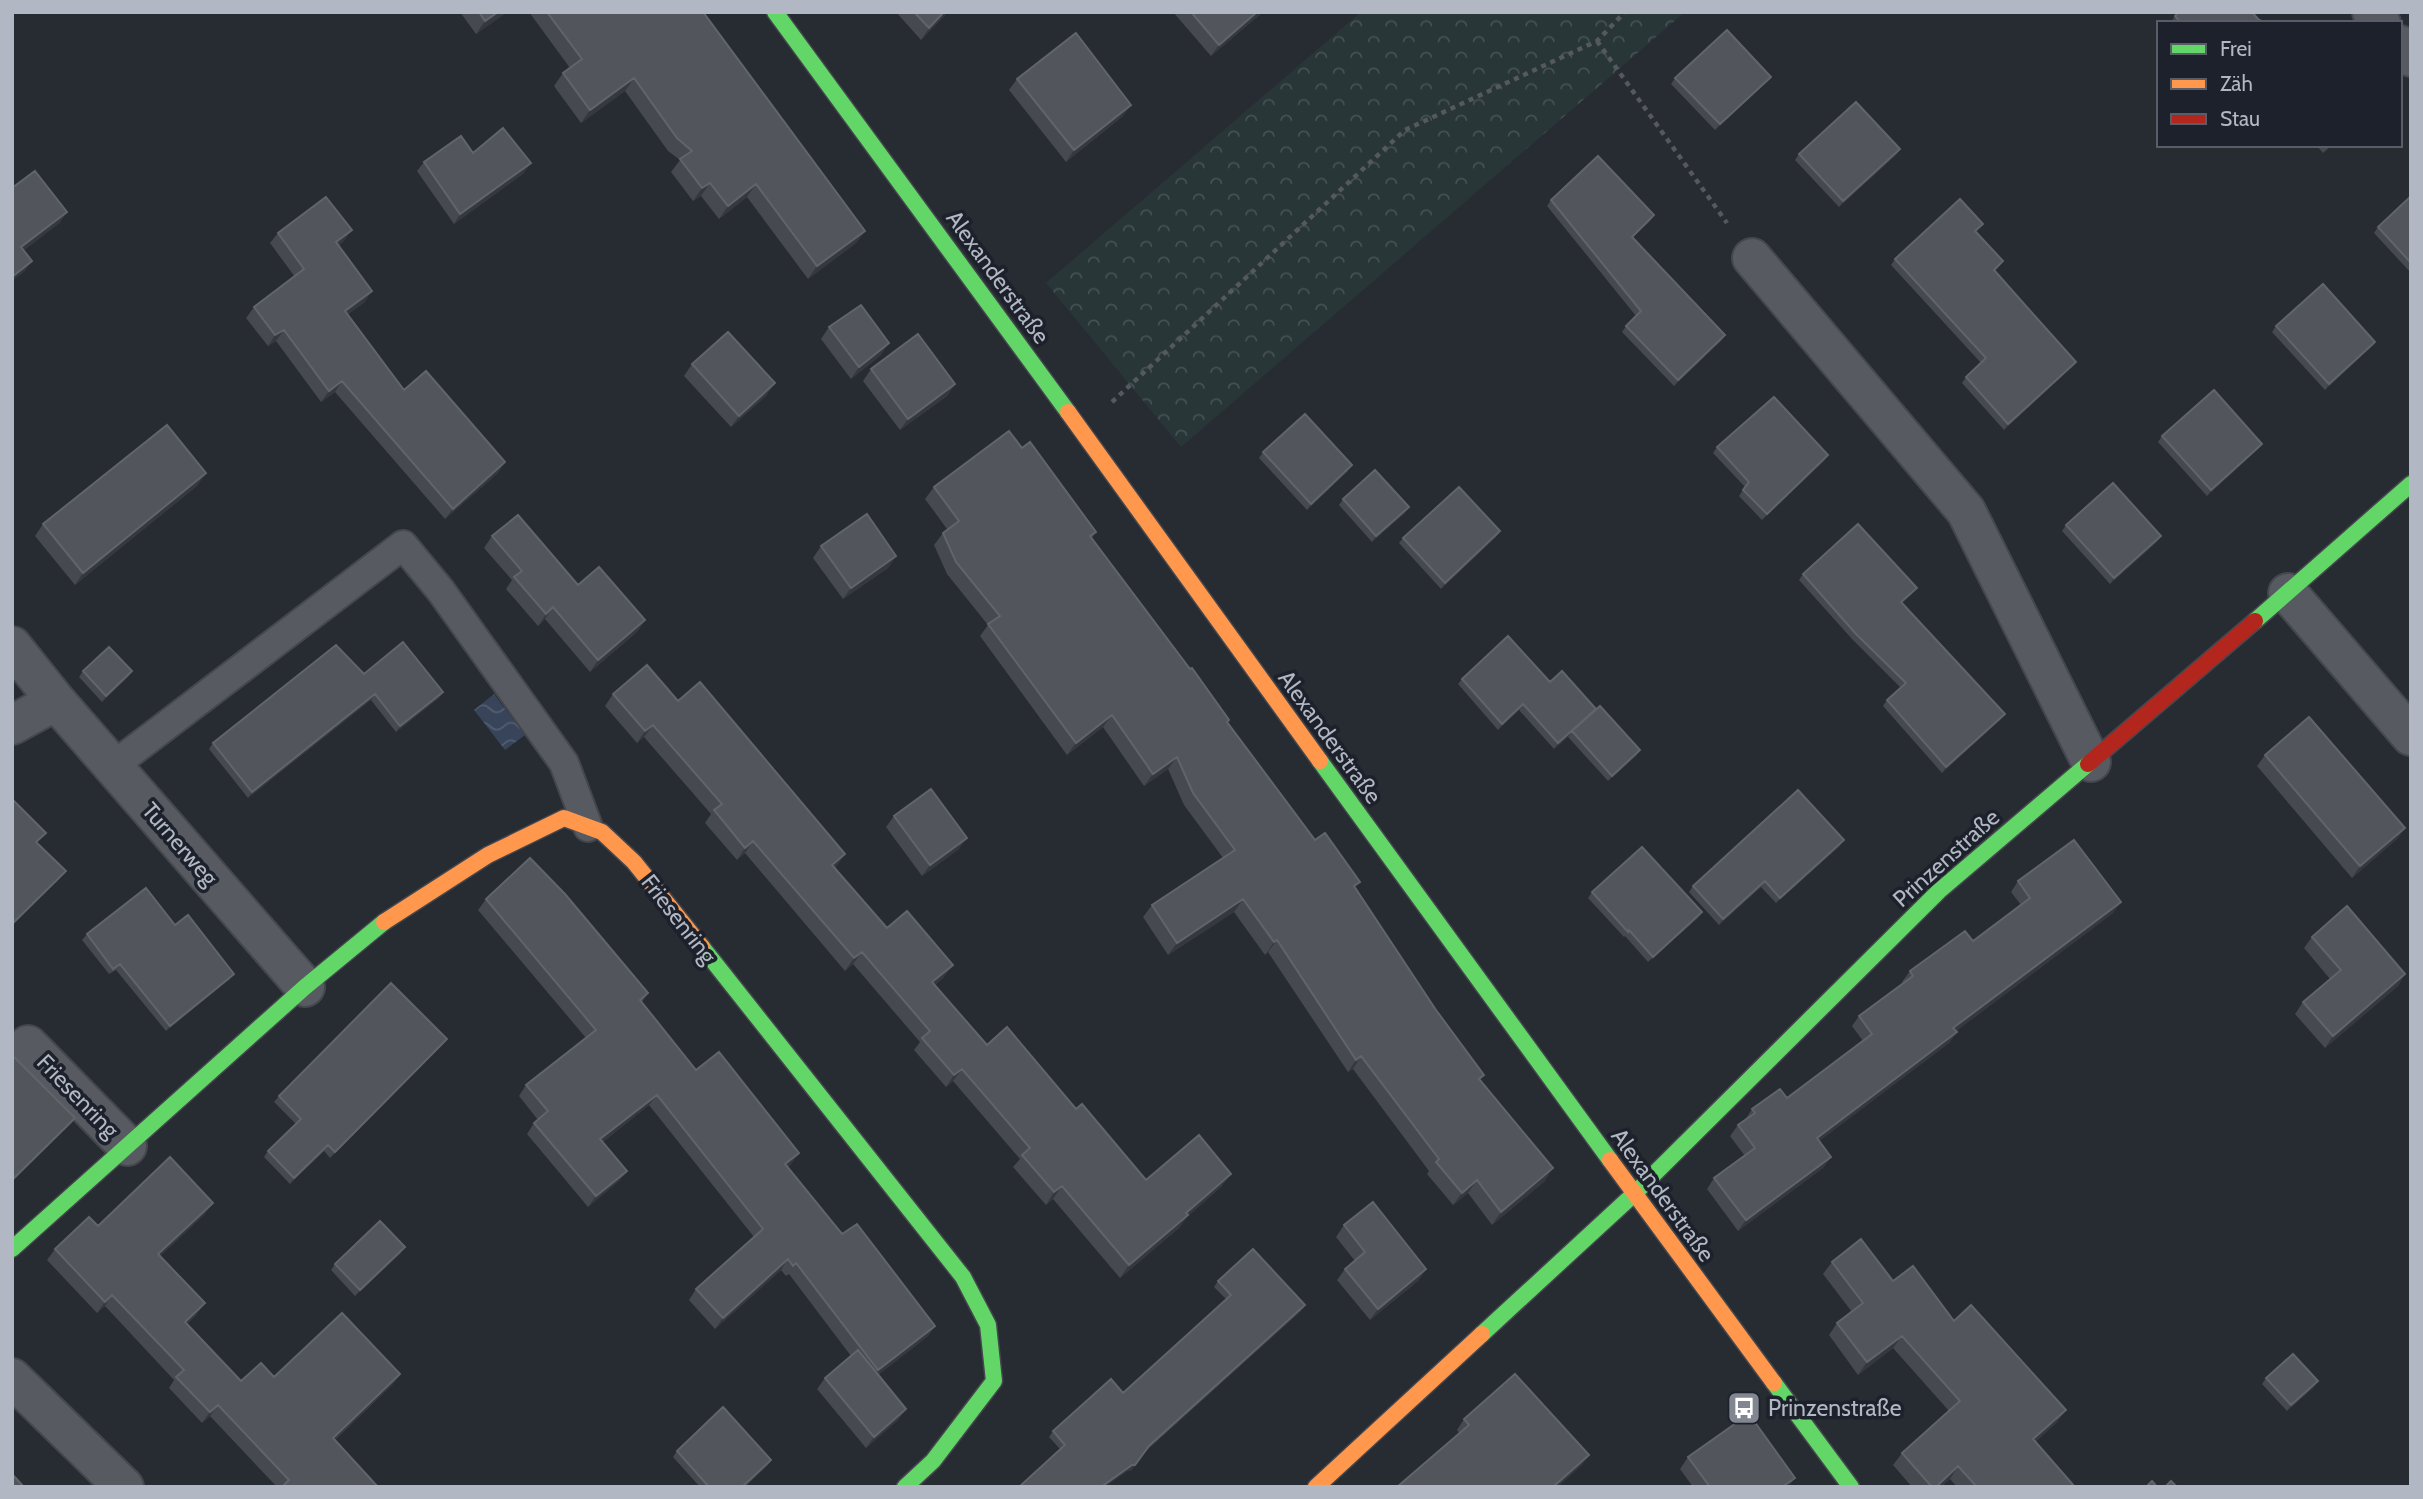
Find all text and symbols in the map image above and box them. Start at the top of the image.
legend [2157,21,2402,147]
text: Frei [2220,36,2252,61]
text: Zäh [2220,71,2253,96]
text: Stau [2220,106,2260,131]
street label: Alexanderstraße [940,205,1056,349]
street label: Alexanderstraße [1272,665,1388,809]
street label: Turnerweg [136,797,224,892]
street label: Prinzenstraße [1887,803,2005,913]
street label: Friesenring [635,869,723,970]
street label: Friesenring [31,1048,125,1144]
street label: Alexanderstraße [1605,1123,1721,1267]
bus stop icon: Prinzenstraße [1725,1389,1763,1427]
place label: Prinzenstraße [1768,1394,1902,1422]

